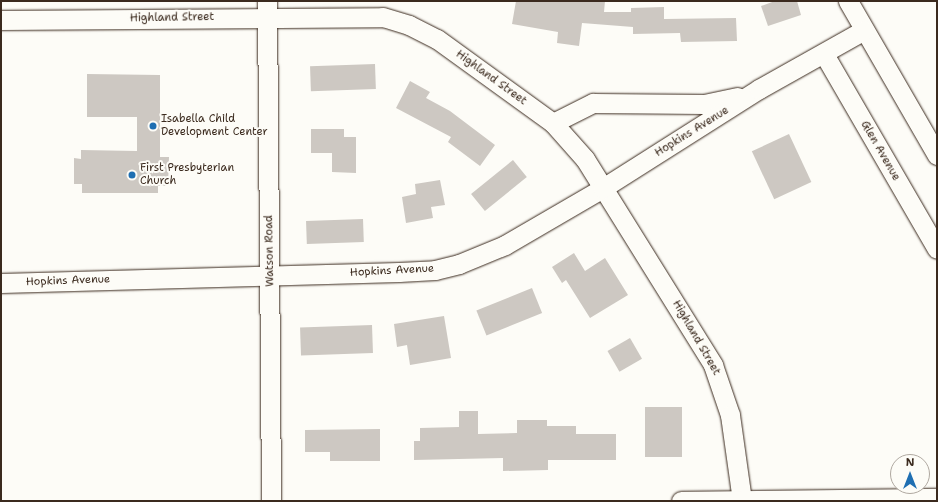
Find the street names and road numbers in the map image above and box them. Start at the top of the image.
street label: Highland Street [130,11,214,25]
street label: Highland Street [453,48,529,108]
street label: Hopkins Avenue [653,104,731,160]
street label: Glen Avenue [858,119,902,183]
street label: Watson Road [263,215,277,287]
street label: Hopkins Avenue [350,262,434,280]
street label: Hopkins Avenue [26,273,110,289]
street label: Highland Street [669,298,723,378]

